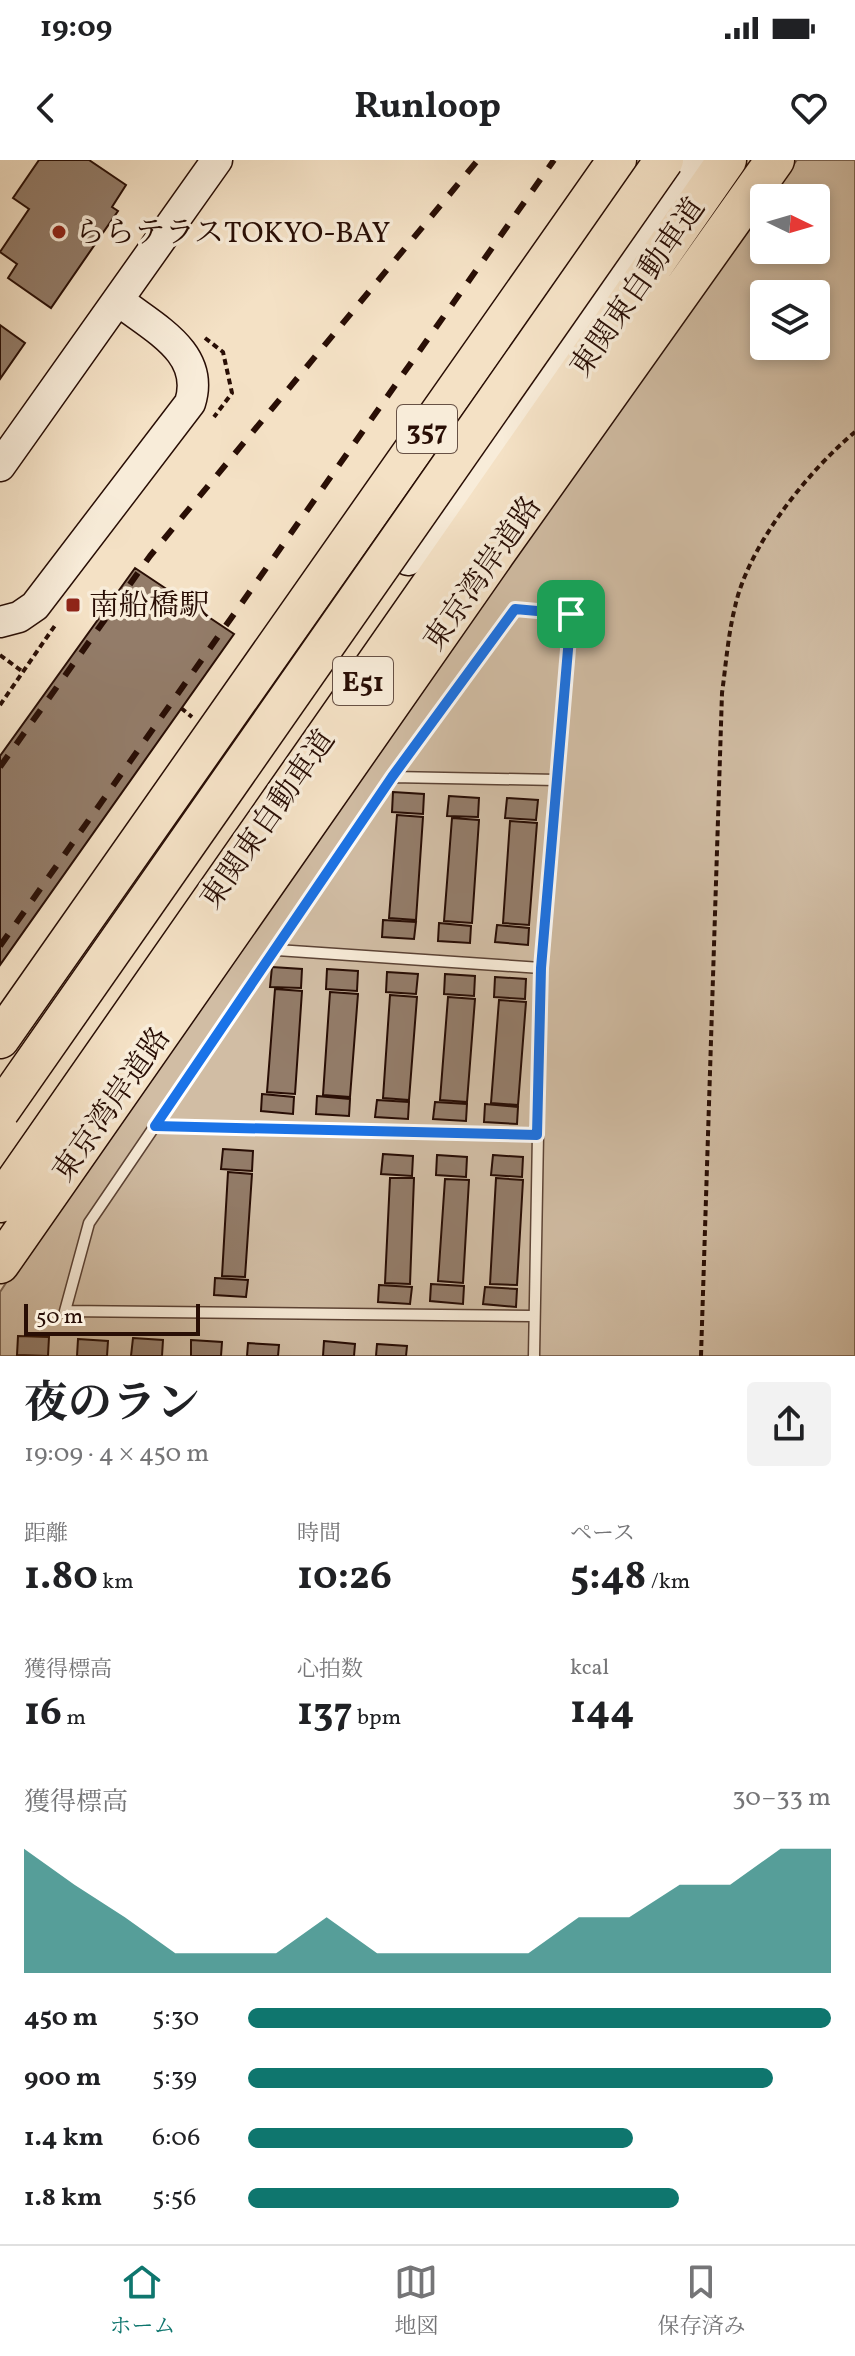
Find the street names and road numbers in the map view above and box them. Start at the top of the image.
street label: 東関東自動車道 [561,190,716,386]
road number: 357 [397,405,457,453]
street label: 東京湾岸道路 [415,488,552,660]
road number: E51 [333,657,393,705]
street label: 東関東自動車道 [191,722,346,918]
street label: 東京湾岸道路 [44,1019,181,1191]

